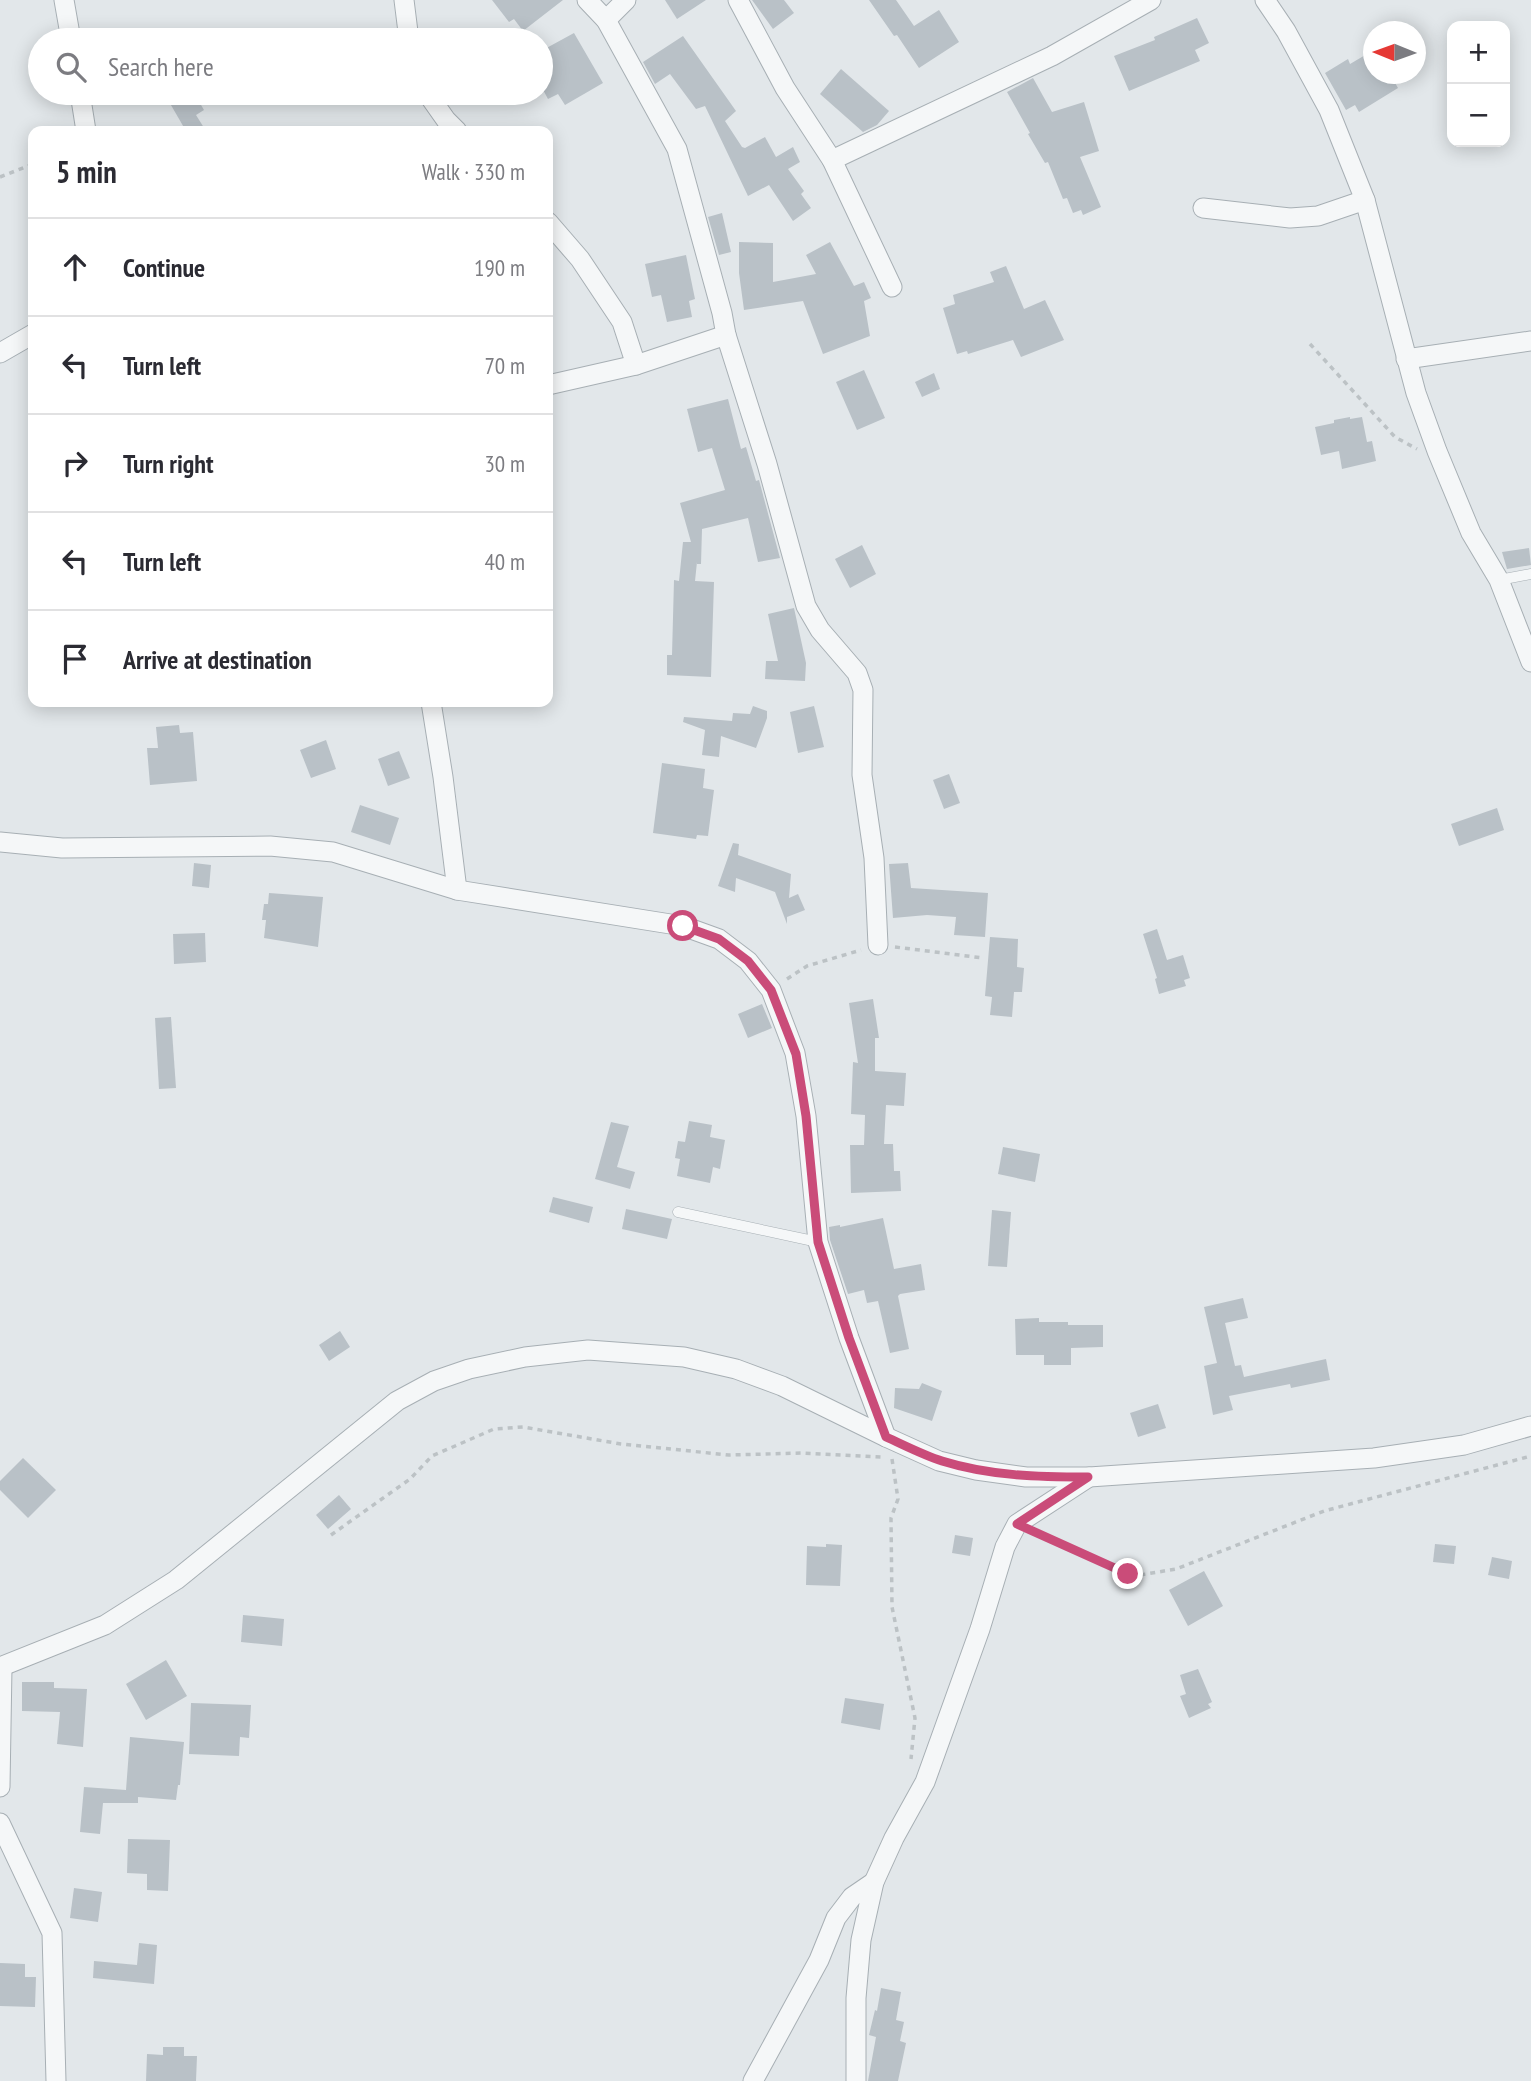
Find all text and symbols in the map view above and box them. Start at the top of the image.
north arrow [1363,21,1426,84]
map controls [1447,21,1510,147]
button: + [1447,21,1510,84]
search box [28,28,553,105]
icon: search [52,48,90,86]
text: Search here [108,50,214,83]
button: − [1447,84,1510,147]
text: 5 min [56,152,117,191]
text: Walk · 330 m [422,157,525,186]
icon: ahead [56,248,94,286]
text: Continue [123,251,205,284]
text: 190 m [474,253,525,282]
icon: left [56,346,94,384]
text: Turn left [123,349,201,382]
text: 70 m [484,351,525,380]
icon: right [56,444,94,482]
text: Turn right [123,447,214,480]
text: 30 m [484,449,525,478]
icon: left [56,542,94,580]
text: Turn left [123,545,201,578]
text: 40 m [484,547,525,576]
icon: arrive [56,640,94,678]
text: Arrive at destination [123,643,312,676]
route start [667,910,698,941]
route end [1112,1558,1143,1589]

